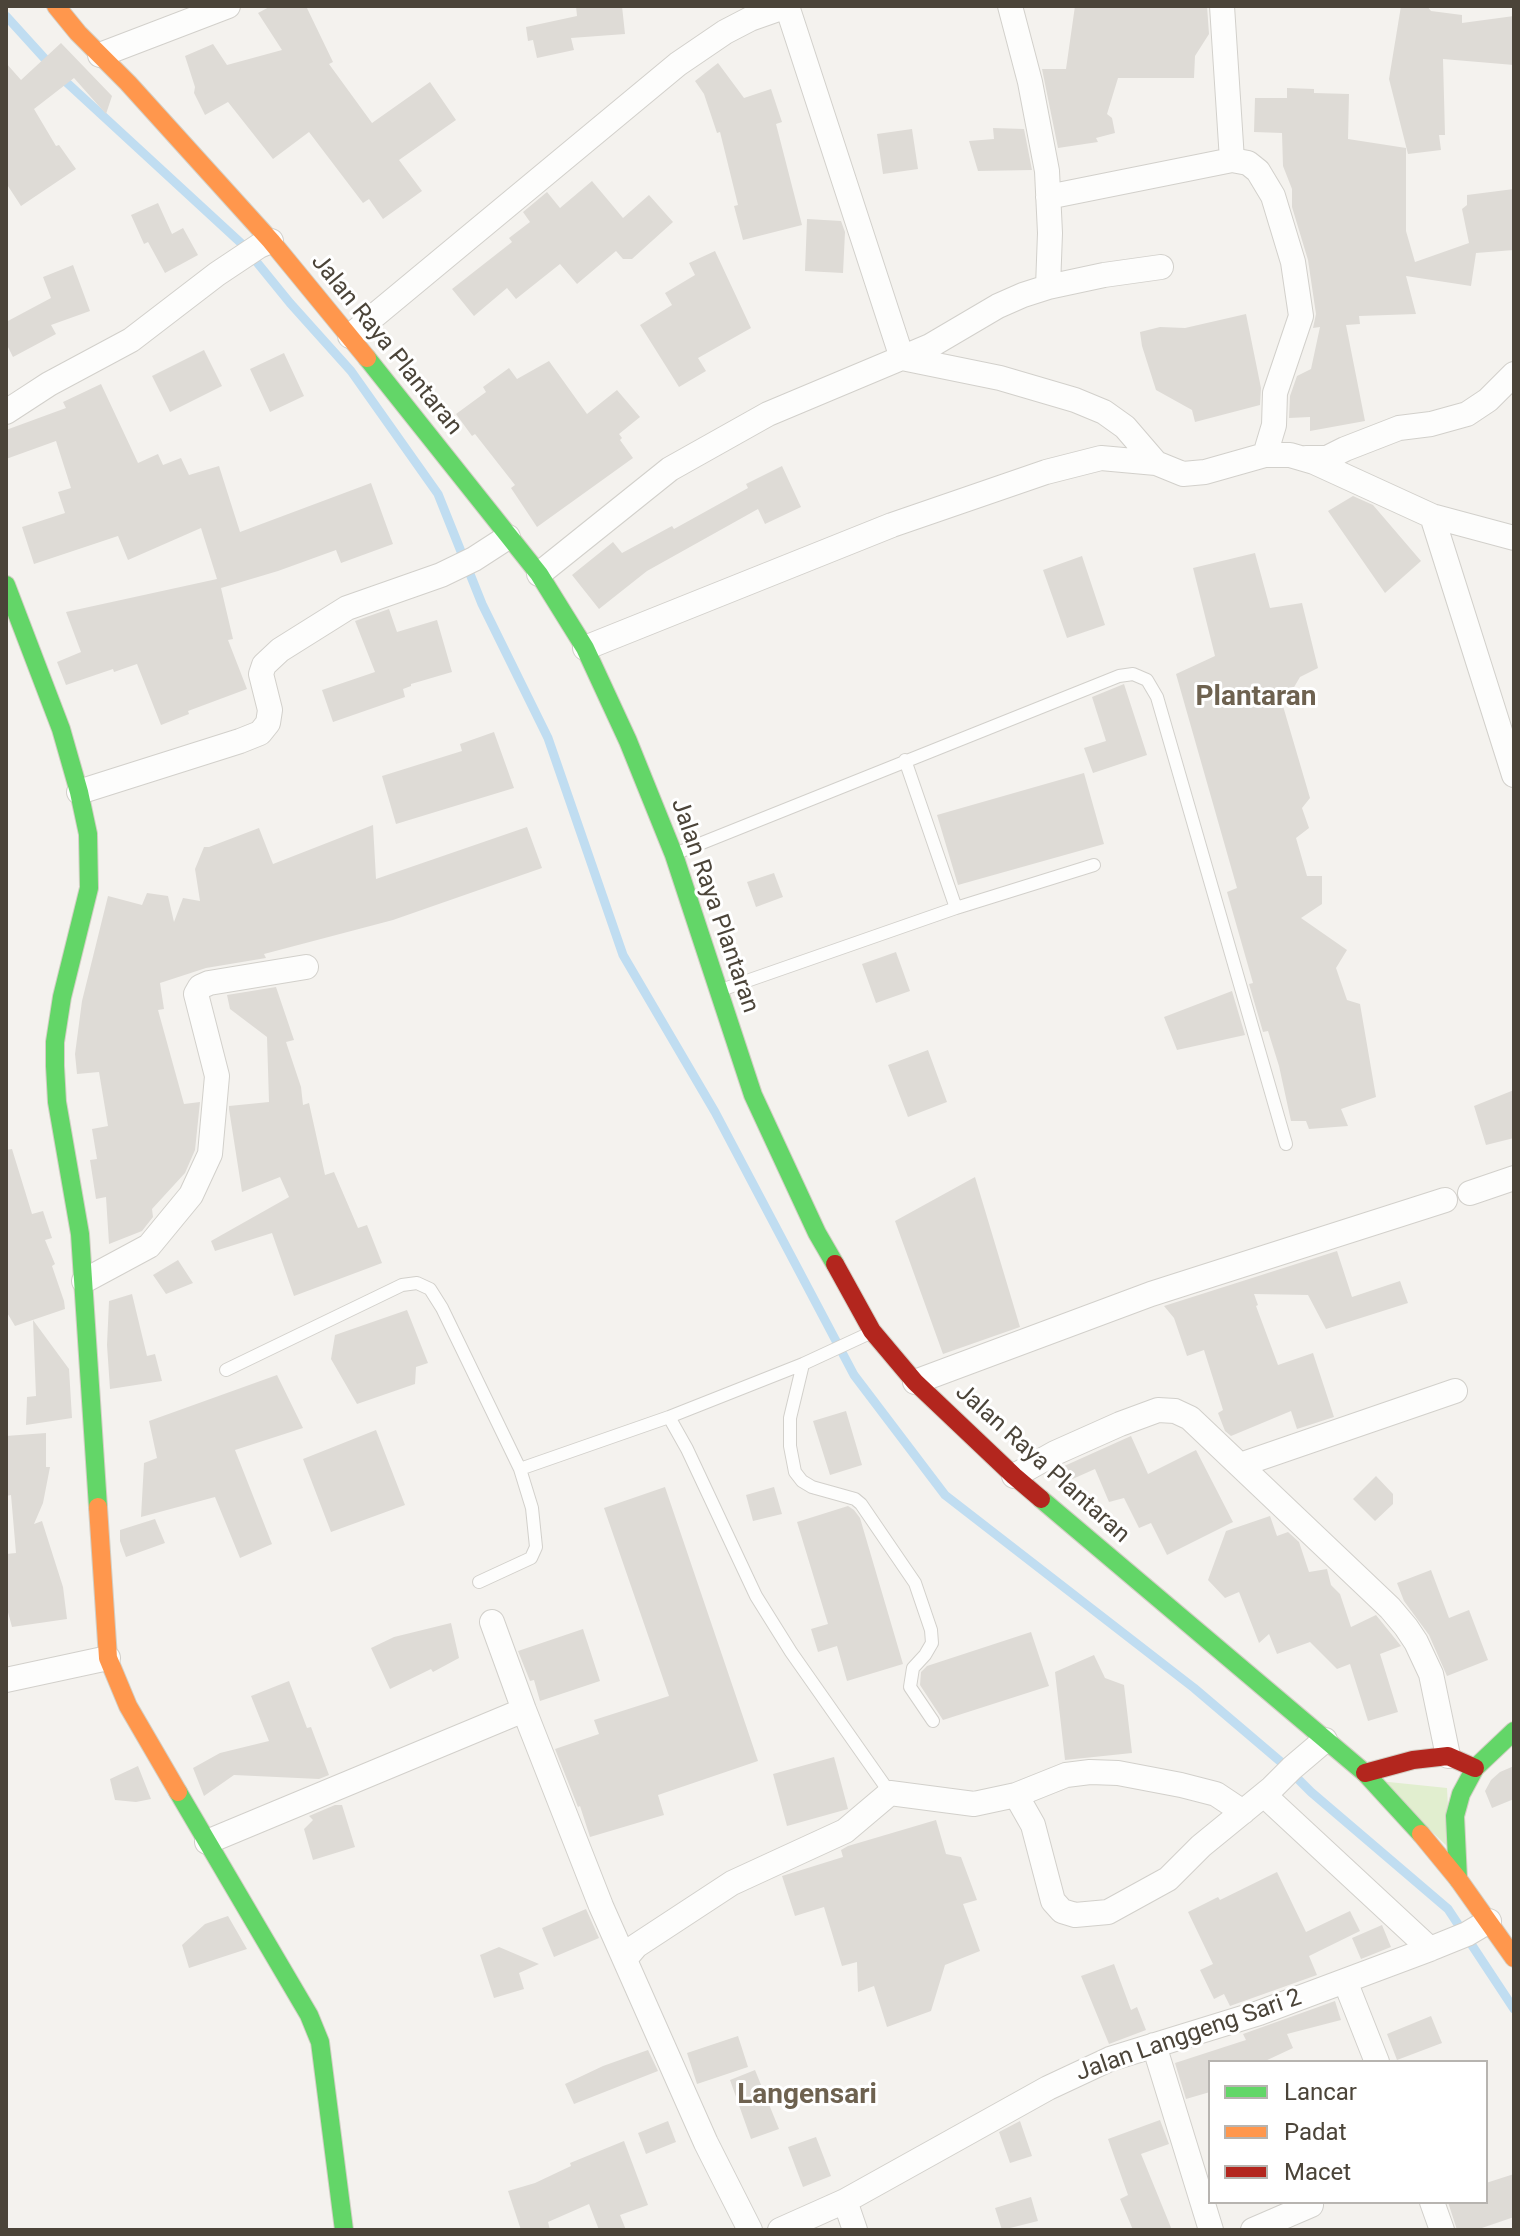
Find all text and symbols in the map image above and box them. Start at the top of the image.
street label: Jalan Raya Plantaran [304,249,468,441]
district label: Plantaran [1195,681,1317,715]
street label: Jalan Raya Plantaran [664,795,764,1017]
street label: Jalan Raya Plantaran [949,1378,1135,1550]
street label: Jalan Langgeng Sari 2 [1072,1984,1306,2088]
legend [1208,2060,1488,2204]
text: Lancar [1284,2078,1357,2106]
district label: Langensari [737,2079,877,2113]
text: Padat [1284,2118,1347,2146]
text: Macet [1284,2158,1351,2186]

